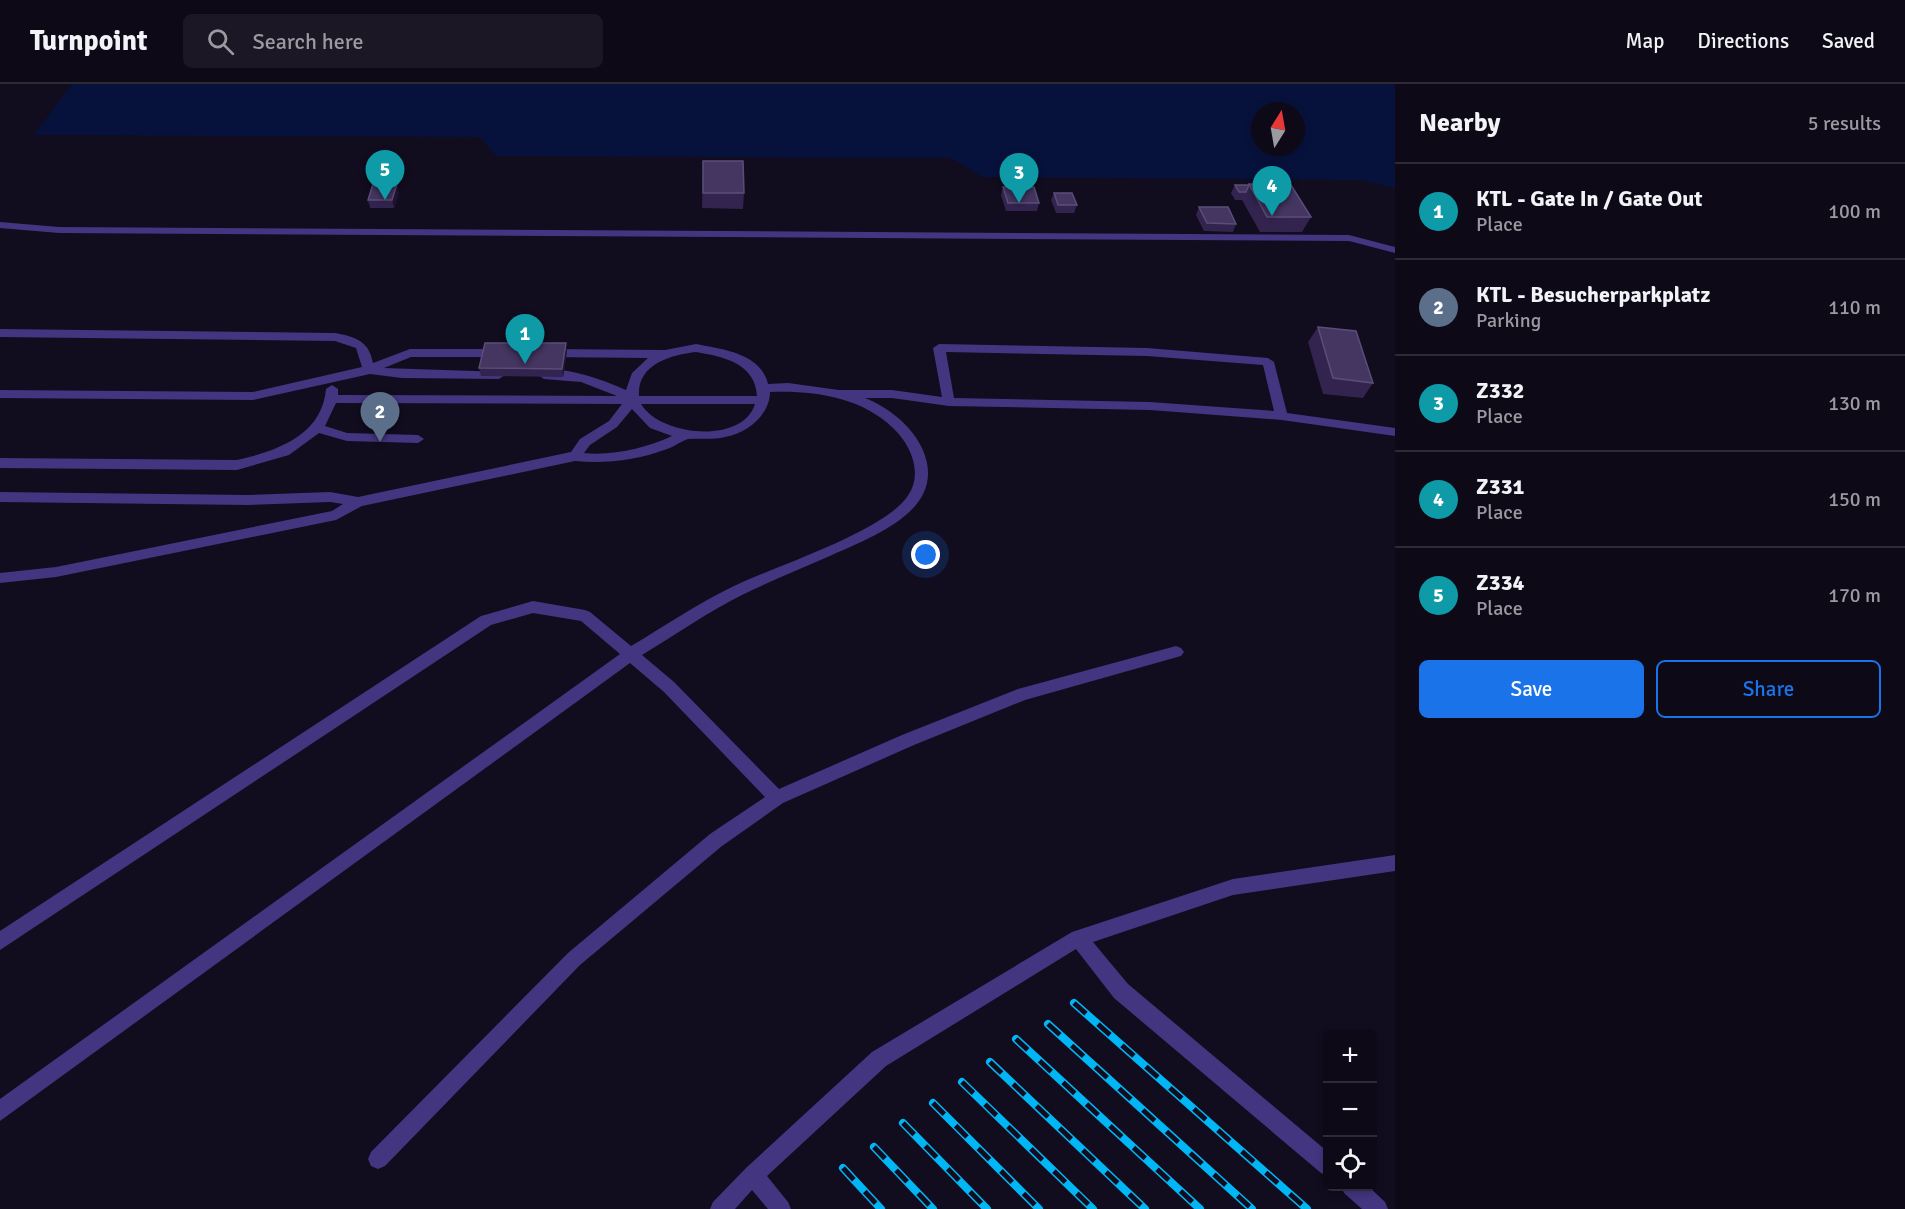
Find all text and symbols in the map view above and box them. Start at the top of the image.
search box [183,14,603,68]
text: Turnpoint [30,24,147,58]
icon: search [204,25,237,58]
text: Search here [252,28,363,55]
text: Map [1626,28,1664,54]
text: Directions [1697,28,1789,54]
text: Saved [1822,28,1875,54]
north arrow [1251,102,1305,156]
text: Nearby [1419,107,1500,139]
text: 5 results [1808,111,1881,136]
pin: 5 [366,150,404,200]
pin: 3 [1000,154,1038,203]
pin: 4 [1252,166,1292,216]
text: KTL - Gate In / Gate Out [1476,185,1703,212]
text: 1 [1433,199,1444,224]
text: 100 m [1828,199,1881,224]
text: Place [1476,212,1523,237]
text: KTL - Besucherparkplatz [1476,281,1710,308]
text: 2 [1433,295,1444,320]
text: 110 m [1828,295,1881,320]
text: Parking [1476,308,1541,333]
pin: 1 [506,314,544,364]
text: Z332 [1476,377,1524,404]
text: 3 [1433,391,1444,416]
text: 130 m [1828,391,1881,416]
pin: 2 [360,392,400,442]
text: Place [1476,404,1523,429]
text: Z331 [1476,473,1524,500]
text: 4 [1433,487,1444,512]
text: 150 m [1828,487,1881,512]
text: Place [1476,500,1523,525]
your location [911,540,940,569]
text: Z334 [1476,569,1524,596]
text: 5 [1433,583,1444,608]
text: 170 m [1828,583,1881,608]
text: Place [1476,596,1523,621]
button: Save [1419,660,1644,718]
button: Share [1656,660,1881,718]
map controls [1323,1029,1377,1191]
button: + [1323,1029,1377,1083]
button: − [1323,1083,1377,1137]
button: locate [1323,1137,1377,1191]

